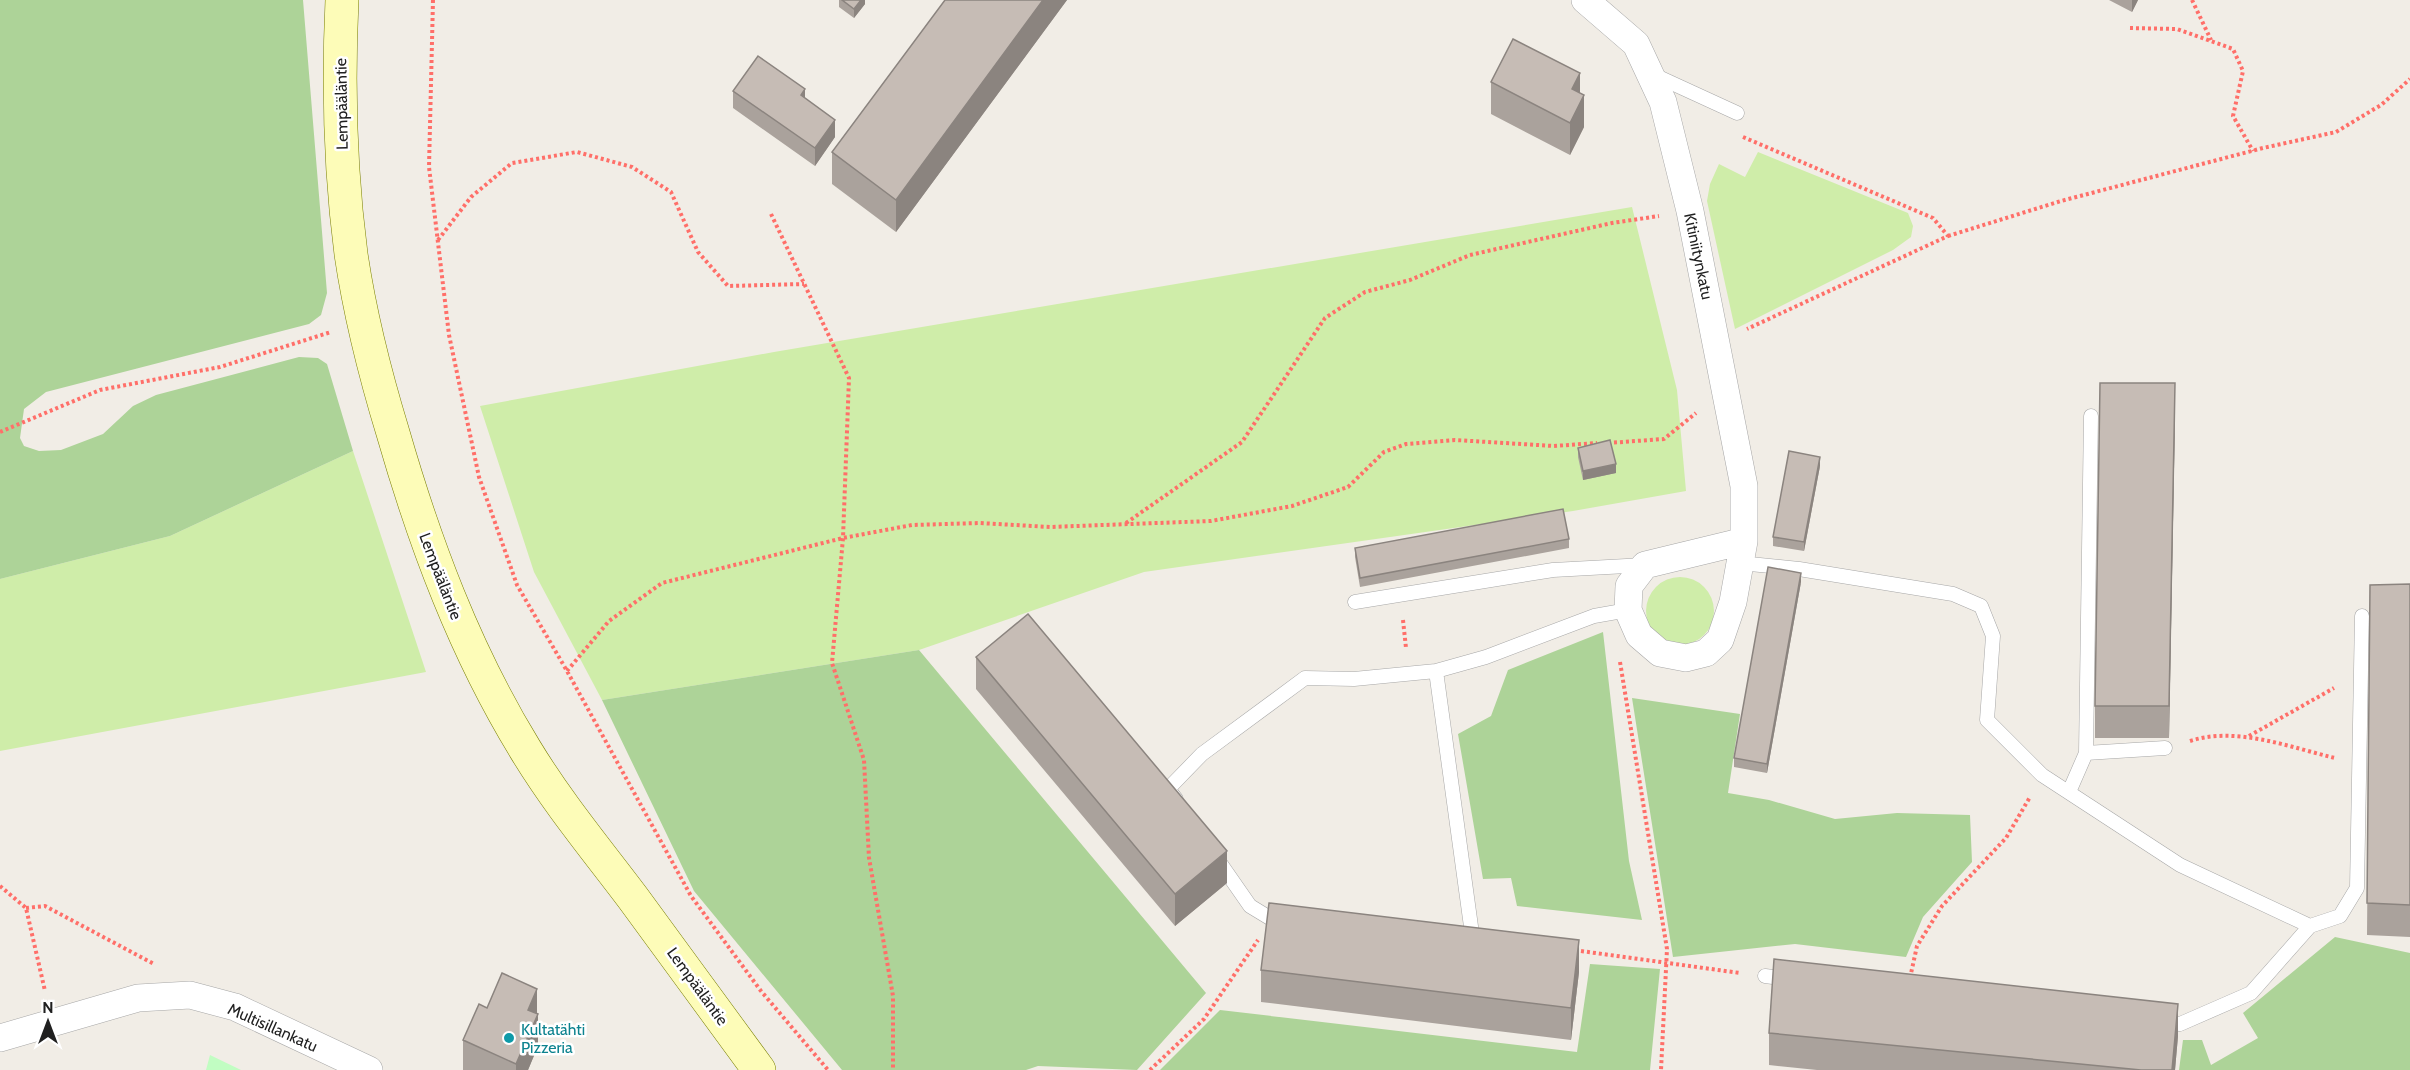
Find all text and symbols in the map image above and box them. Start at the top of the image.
street label: Lempääläntie [331,58,352,150]
street label: Kitiniitynkatu [1680,211,1717,301]
street label: Lempääläntie [415,530,466,622]
street label: Lempääläntie [663,944,732,1029]
north arrow [18,992,78,1052]
text: N [42,998,54,1017]
street label: Multisillankatu [225,999,321,1056]
place label: Kultatähti Pizzeria [521,1020,585,1057]
marker: Kultatähti Pizzeria [502,1031,516,1045]

